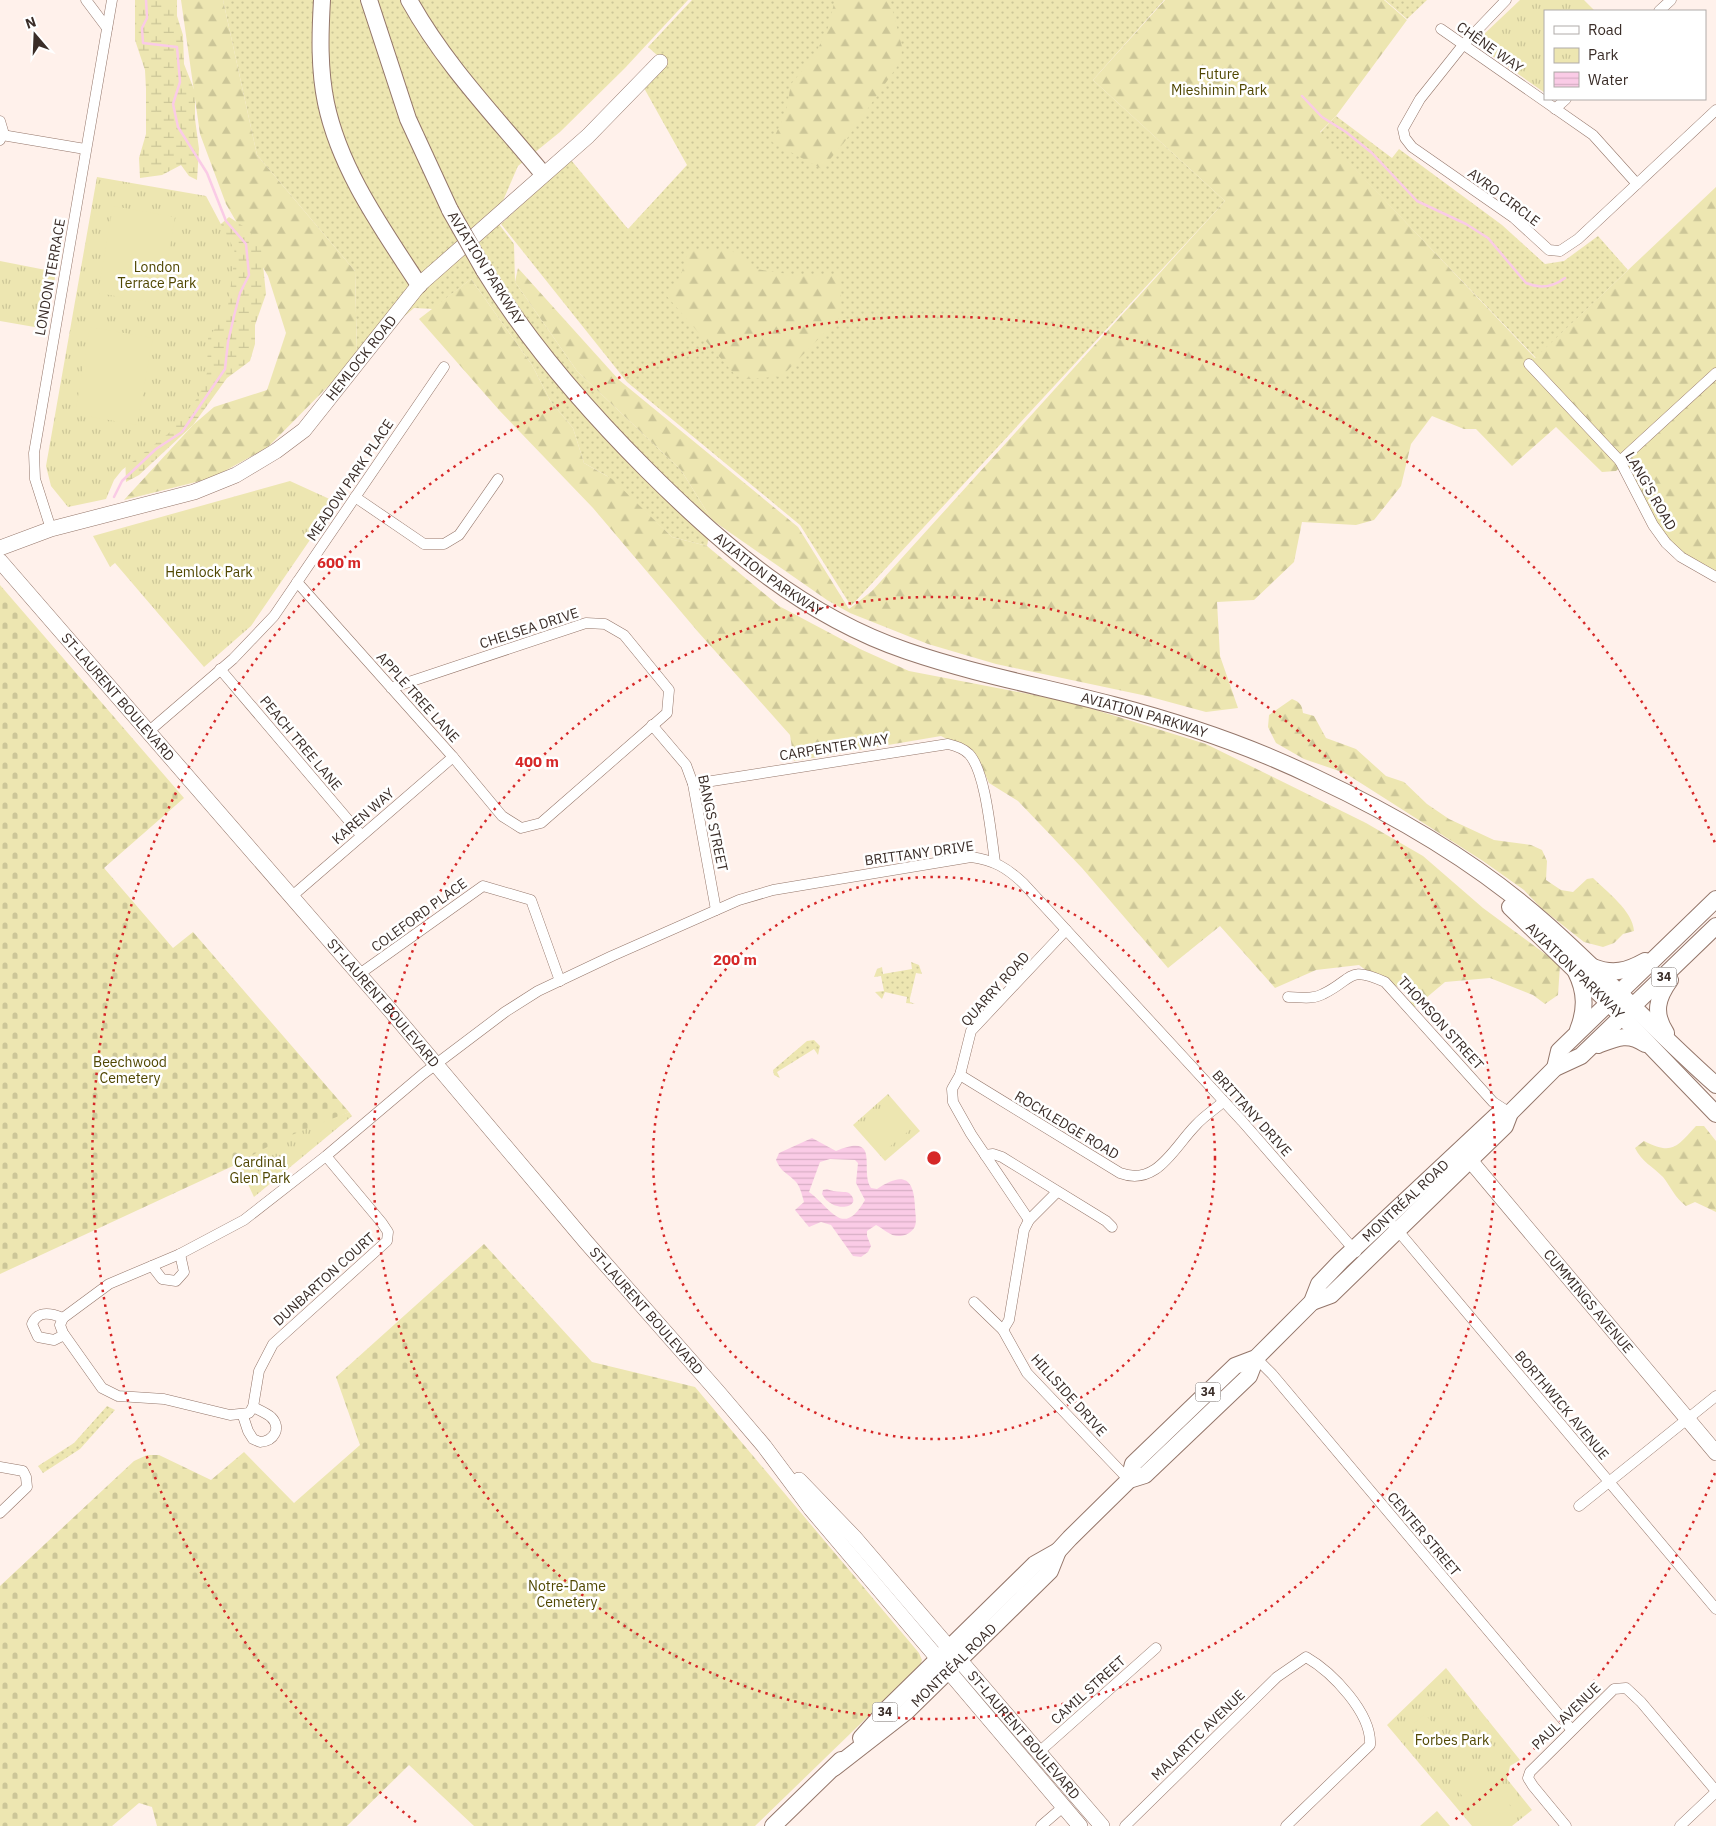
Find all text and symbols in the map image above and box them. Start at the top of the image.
north arrow [10,10,60,60]
legend [1544,10,1706,100]
text: N [23,13,38,33]
street label: CHÊNE WAY [1453,18,1527,77]
text: Road [1588,20,1623,39]
text: Park [1588,45,1618,64]
park label: Future Mieshimin Park [1171,65,1268,99]
text: Water [1588,70,1629,89]
street label: AVRO CIRCLE [1464,164,1544,230]
street label: AVIATION PARKWAY [444,208,529,329]
street label: LONDON TERRACE [31,217,69,337]
park label: London Terrace Park [118,258,197,292]
street label: HEMLOCK ROAD [322,312,400,404]
street label: MEADOW PARK PLACE [303,416,397,544]
street label: LANG'S ROAD [1621,449,1681,533]
street label: AVIATION PARKWAY [710,528,827,620]
text: 600 m [317,553,361,572]
park label: Hemlock Park [165,563,253,581]
street label: CHELSEA DRIVE [477,604,581,652]
street label: ST-LAURENT BOULEVARD [58,629,179,765]
street label: APPLE TREE LANE [373,648,463,746]
street label: AVIATION PARKWAY [1079,688,1210,742]
street label: PEACH TREE LANE [256,692,346,794]
street label: CARPENTER WAY [778,729,891,765]
text: 400 m [515,752,559,771]
street label: BANGS STREET [694,773,732,873]
street label: KAREN WAY [328,783,399,848]
street label: BRITTANY DRIVE [863,836,975,870]
street label: COLEFORD PLACE [368,874,470,956]
street label: AVIATION PARKWAY [1522,918,1629,1023]
street label: ST-LAURENT BOULEVARD [323,935,443,1071]
street label: QUARRY ROAD [957,948,1033,1030]
text: 200 m [713,950,757,969]
road number: 34 [1652,968,1676,986]
street label: THOMSON STREET [1394,973,1488,1073]
park label: Beechwood Cemetery [93,1053,167,1087]
street label: BRITTANY DRIVE [1208,1066,1296,1160]
street label: ROCKLEDGE ROAD [1011,1087,1123,1163]
centre of rings [925,1149,943,1167]
park label: Cardinal Glen Park [230,1153,291,1187]
street label: MONTRÉAL ROAD [1358,1156,1453,1246]
street label: DUNBARTON COURT [269,1229,379,1329]
street label: ST-LAURENT BOULEVARD [586,1243,707,1378]
street label: CUMMINGS AVENUE [1540,1246,1637,1357]
street label: BORTHWICK AVENUE [1511,1347,1613,1463]
street label: HILLSIDE DRIVE [1027,1350,1111,1440]
road number: 34 [1196,1382,1220,1401]
street label: CENTER STREET [1384,1488,1464,1580]
park label: Notre-Dame Cemetery [528,1577,606,1611]
street label: MONTRÉAL ROAD [907,1619,1000,1711]
street label: CAMIL STREET [1047,1652,1129,1728]
street label: ST-LAURENT BOULEVARD [964,1667,1084,1803]
street label: PAUL AVENUE [1528,1679,1604,1753]
street label: MALARTIC AVENUE [1147,1686,1249,1784]
road number: 34 [872,1702,898,1721]
park label: Forbes Park [1415,1731,1490,1749]

